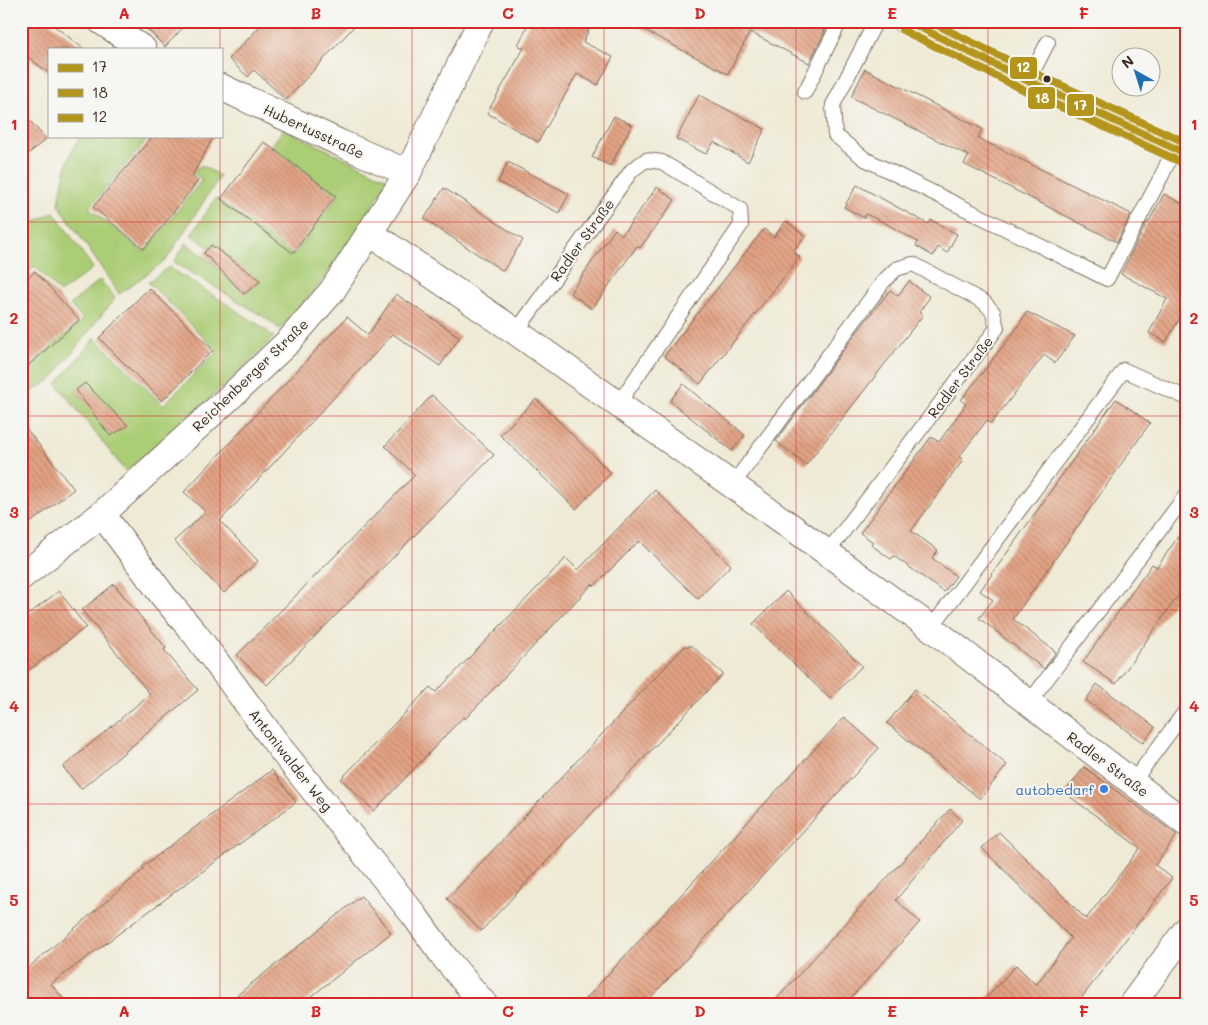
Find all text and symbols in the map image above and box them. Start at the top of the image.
text: A [118,2,130,23]
text: B [311,2,321,23]
text: C [502,2,514,23]
text: D [694,2,706,23]
text: E [887,2,897,23]
text: F [1079,2,1089,23]
legend [48,48,222,138]
north arrow [1110,48,1160,98]
text: N [1117,51,1138,72]
text: 17 [92,56,107,76]
line badge: 12 [1009,56,1038,80]
text: 12 [1016,57,1030,76]
unlabelled marker [1042,74,1052,84]
text: 18 [92,82,108,102]
line badge: 18 [1027,86,1056,110]
text: 18 [1035,88,1050,107]
line badge: 17 [1066,93,1095,117]
text: 17 [1073,95,1087,114]
street label: Hubertusstraße [261,99,367,163]
text: 12 [92,106,107,126]
text: 1 [10,113,18,134]
text: 1 [1190,113,1198,134]
street label: Radler Straße [546,195,618,285]
text: 2 [10,307,19,328]
text: 2 [1190,307,1199,328]
street label: Reichenberger Straße [188,314,312,436]
street label: Radler Straße [923,332,997,422]
text: 3 [9,501,19,522]
text: 3 [1189,501,1199,522]
text: 4 [9,695,19,716]
text: 4 [1189,695,1199,716]
street label: Antoniwalder Weg [245,705,337,815]
street label: Radler Straße [1063,727,1153,801]
place label: autobedarf [1016,780,1095,799]
marker: autobedarf [1098,783,1110,795]
text: 5 [9,889,19,910]
text: 5 [1189,889,1199,910]
text: A [118,1000,130,1021]
text: B [311,1000,321,1021]
text: C [502,1000,514,1021]
text: D [694,1000,706,1021]
text: E [887,1000,897,1021]
text: F [1079,1000,1089,1021]

